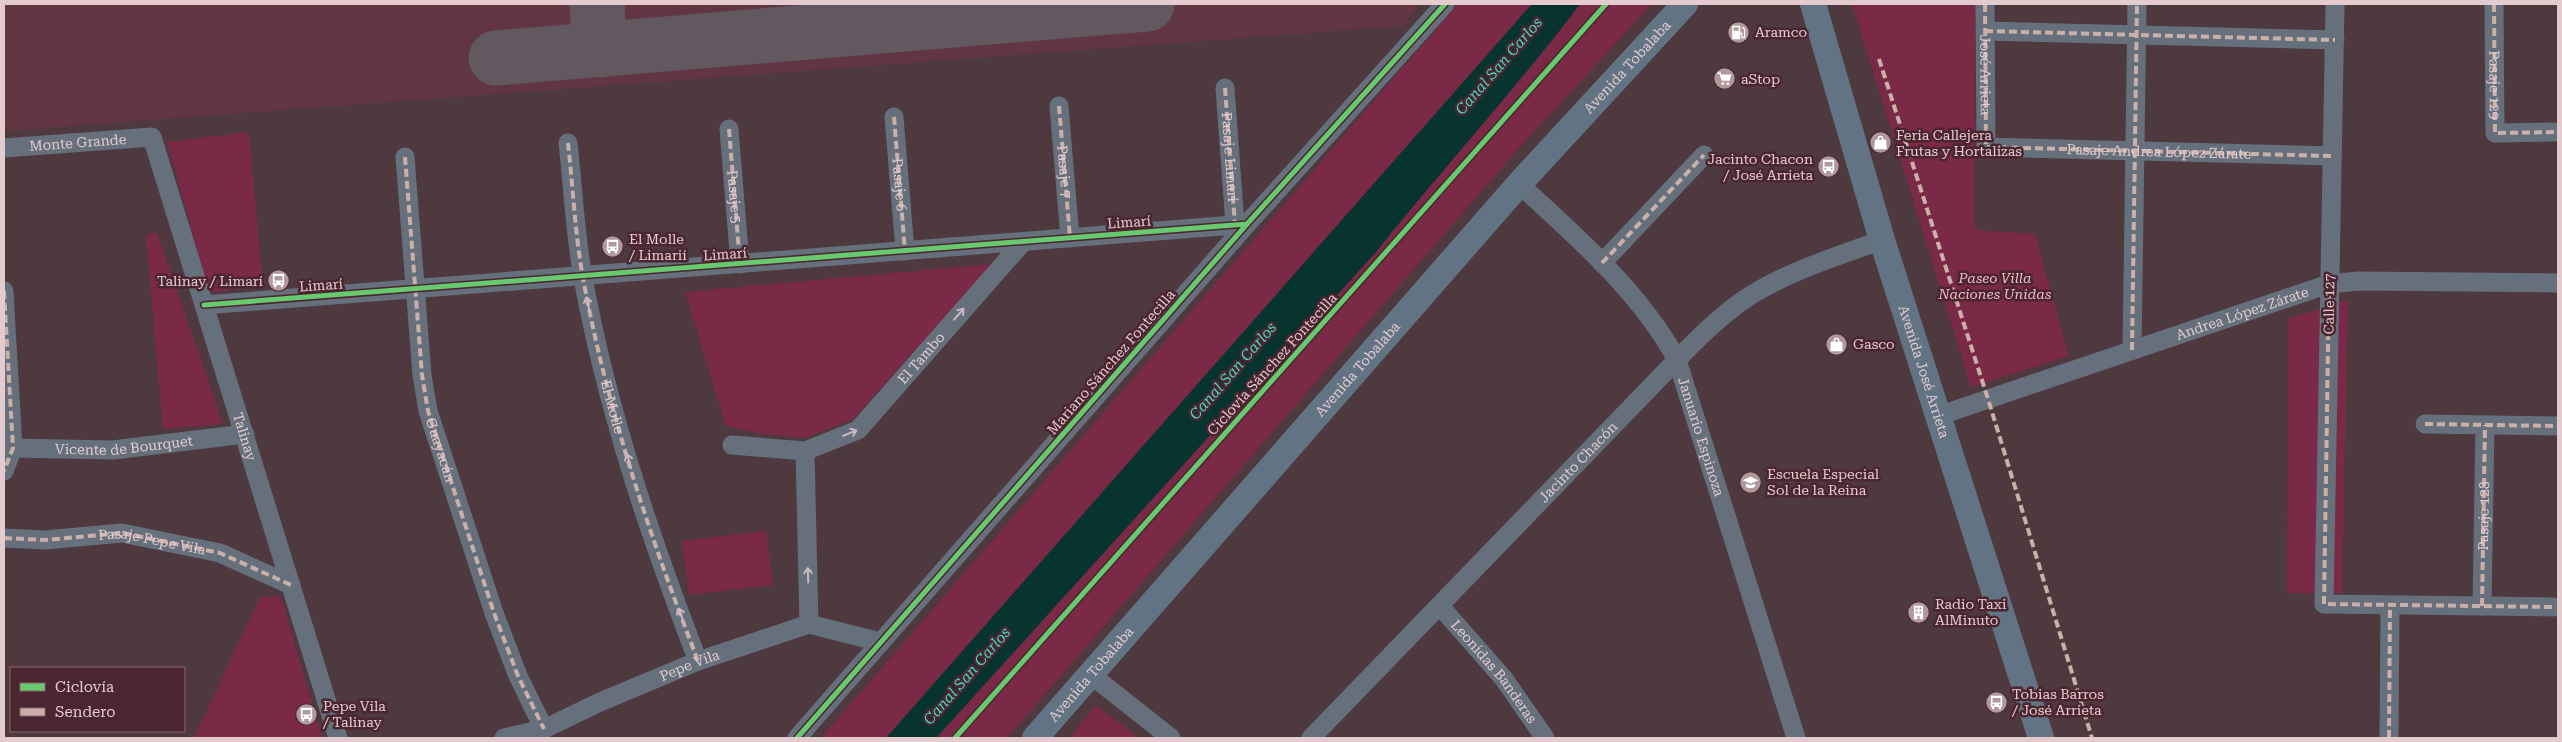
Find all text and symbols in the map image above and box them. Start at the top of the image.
water label: Canal San Carlos [1452,14,1546,118]
street label: Avenida Tobalaba [1580,17,1674,117]
fuel station icon: Aramco [1727,20,1751,44]
place label: Aramco [1755,24,1807,40]
street label: José Arrieta [1977,35,1994,116]
street label: Pasaje 129 [2486,50,2503,120]
supermarket icon: aStop [1713,67,1737,91]
place label: aStop [1741,71,1780,87]
street label: Pasaje Limarí [1219,112,1241,203]
place label: Feria Callejera Frutas y Hortalizas [1896,127,2022,159]
street label: Monte Grande [29,131,127,154]
shop icon: Feria Callejera Frutas y Hortalizas [1868,131,1892,155]
street label: Pasaje Andrea López Zárate [2066,141,2252,162]
street label: Pasaje 7 [1054,144,1075,199]
place label: Jacinto Chacon / José Arrieta [1707,151,1813,183]
bus stop icon: Jacinto Chacon / José Arrieta [1817,155,1841,179]
street label: Pasaje 6 [889,157,910,212]
street label: Pasaje 5 [724,169,745,224]
street label: Limarí [1107,212,1152,232]
place label: El Molle / Limarií [628,231,687,263]
bus stop icon: El Molle / Limarií [601,235,625,259]
street label: Limarí [703,244,748,264]
bus stop icon: Talinay / Limarí [267,269,291,293]
park label: Paseo Villa Naciones Unidas [1938,270,2052,302]
place label: Talinay / Limarí [157,273,264,289]
street label: Calle 127 [2320,273,2338,335]
street label: Limarí [299,275,344,295]
street label: Andrea López Zárate [2174,283,2311,343]
street label: Mariano Sánchez Fontecilla [1044,286,1178,438]
street label: Ciclovía Sánchez Fontecilla [1204,289,1340,438]
one-way arrow [583,297,592,313]
street label: Avenida José Arrieta [1895,303,1953,441]
one-way arrow [954,308,965,321]
street label: Avenida Tobalaba [1312,318,1403,420]
water label: Canal San Carlos [1186,319,1280,423]
street label: El Tambo [894,329,948,387]
shop icon: Gasco [1825,332,1849,356]
place label: Gasco [1853,336,1895,352]
street label: Januario Espinoza [1675,375,1727,499]
street label: El Molle [598,378,628,436]
street label: Talinay [230,411,260,463]
street label: Guayacán [423,415,459,484]
street label: Jacinto Chacón [1536,419,1620,506]
one-way arrow [842,428,857,437]
street label: Vicente de Bourquet [55,432,194,458]
one-way arrow [623,454,633,470]
place label: Escuela Especial Sol de la Reina [1767,466,1880,498]
school or university icon: Escuela Especial Sol de la Reina [1739,470,1763,494]
street label: Pasaje 128 [2475,481,2492,551]
street label: Pasaje Pepe Vila [98,525,207,558]
one-way arrow [803,568,813,584]
place label: Radio Taxi AlMinuto [1935,596,2007,628]
building icon: Radio Taxi AlMinuto [1907,600,1931,624]
one-way arrow [675,608,684,623]
street label: Leonidas Banderas [1448,617,1540,726]
street label: Avenida Tobalaba [1045,623,1137,725]
water label: Canal San Carlos [920,624,1014,728]
street label: Pepe Vila [657,646,722,684]
legend [10,667,185,732]
text: Ciclovía [55,678,114,696]
place label: Tobias Barros / José Arrieta [2011,686,2104,718]
bus stop icon: Tobias Barros / José Arrieta [1984,690,2008,714]
place label: Pepe Vila / Talinay [322,698,386,730]
bus stop icon: Pepe Vila / Talinay [295,702,319,726]
text: Sendero [55,703,116,721]

